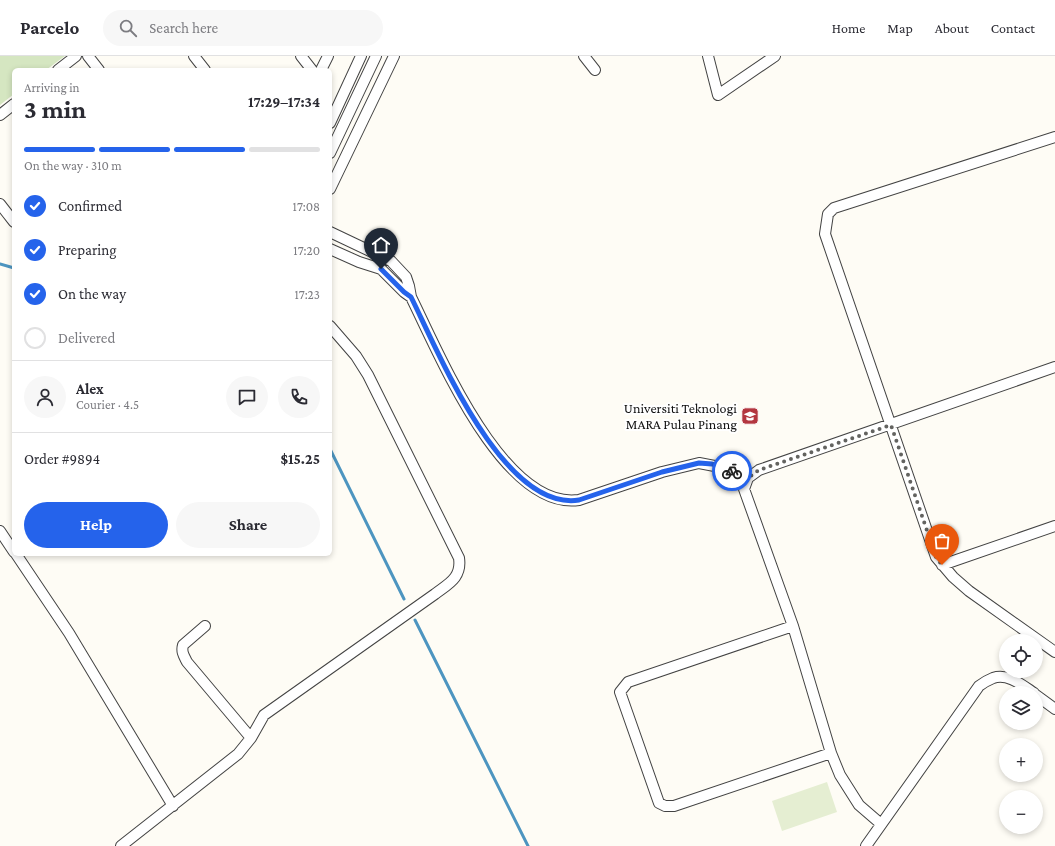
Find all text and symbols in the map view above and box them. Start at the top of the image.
search box [103,10,383,46]
text: Parcelo [20,17,79,38]
icon: search [117,17,139,39]
text: Search here [149,20,218,36]
text: Home [832,20,865,36]
text: Map [887,20,913,36]
text: About [935,20,969,36]
text: Contact [991,20,1035,36]
text: Arriving in [24,80,80,95]
text: 17:29–17:34 [248,94,320,110]
text: 3 min [24,95,86,124]
text: On the way · 310 m [24,158,122,173]
icon: check [24,195,46,217]
text: Confirmed [58,198,122,214]
text: 17:08 [293,199,320,214]
pin [364,228,398,269]
icon: home [370,234,392,256]
icon: check [24,239,46,261]
text: Preparing [58,242,117,258]
text: 17:20 [293,243,320,258]
icon: check [24,283,46,305]
text: On the way [58,286,126,302]
text: 17:23 [295,287,320,302]
text: Delivered [58,330,115,346]
button: person [24,376,66,418]
button: chat [226,376,268,418]
button: phone [278,376,320,418]
text: Alex [76,381,104,397]
text: Courier · 4.5 [76,397,139,412]
place label: Universiti Teknologi MARA Pulau Pinang [624,400,737,432]
school or university icon: Universiti Teknologi MARA Pulau Pinang [740,406,760,426]
text: Order #9894 [24,451,100,467]
text: $15.25 [280,451,320,467]
courier [712,451,752,491]
icon: bike [721,460,743,482]
button: Help [24,502,168,548]
button: Share [176,502,320,548]
pin [925,524,959,565]
icon: bag [931,530,953,552]
map controls [999,634,1043,834]
button: locate [999,634,1043,678]
button: layers [999,686,1043,730]
button: + [999,738,1043,782]
button: − [999,790,1043,834]

